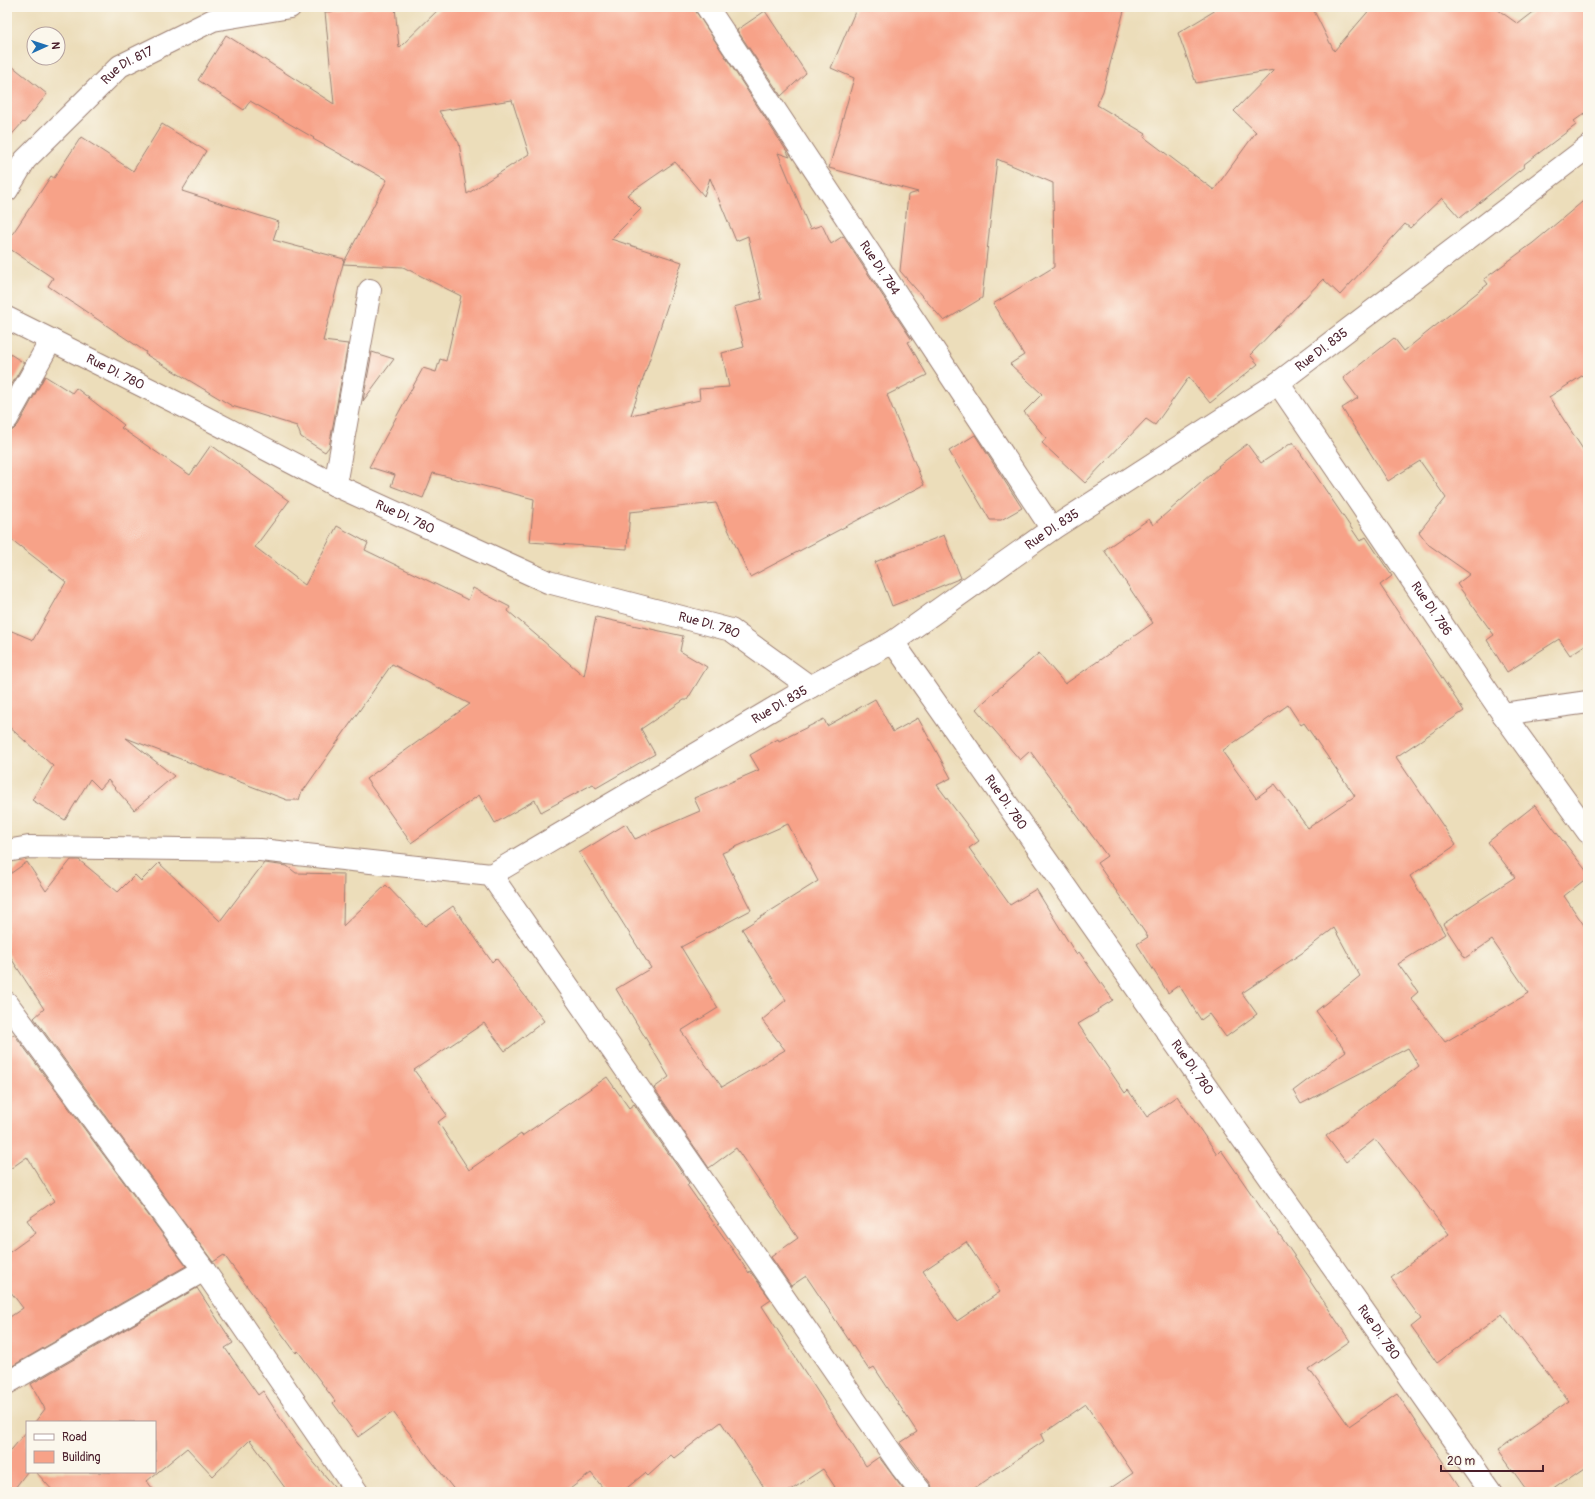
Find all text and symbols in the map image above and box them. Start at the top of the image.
north arrow [26,26,66,66]
text: N [49,41,62,50]
street label: Rue DI. 817 [98,43,156,88]
street label: Rue DI. 784 [856,238,904,299]
street label: Rue DI. 835 [1292,325,1351,375]
street label: Rue DI. 780 [83,351,147,393]
street label: Rue DI. 780 [373,497,437,537]
street label: Rue DI. 835 [1022,506,1082,554]
street label: Rue DI. 786 [1407,579,1455,639]
street label: Rue DI. 780 [677,609,743,642]
street label: Rue DI. 835 [749,682,810,727]
street label: Rue DI. 780 [981,772,1031,833]
street label: Rue DI. 780 [1167,1037,1217,1098]
street label: Rue DI. 780 [1354,1302,1403,1363]
legend [26,1421,156,1473]
text: Road [62,1430,87,1445]
scale bar [1441,1447,1543,1473]
text: Building [62,1450,101,1465]
text: 20 m [1447,1454,1476,1469]

